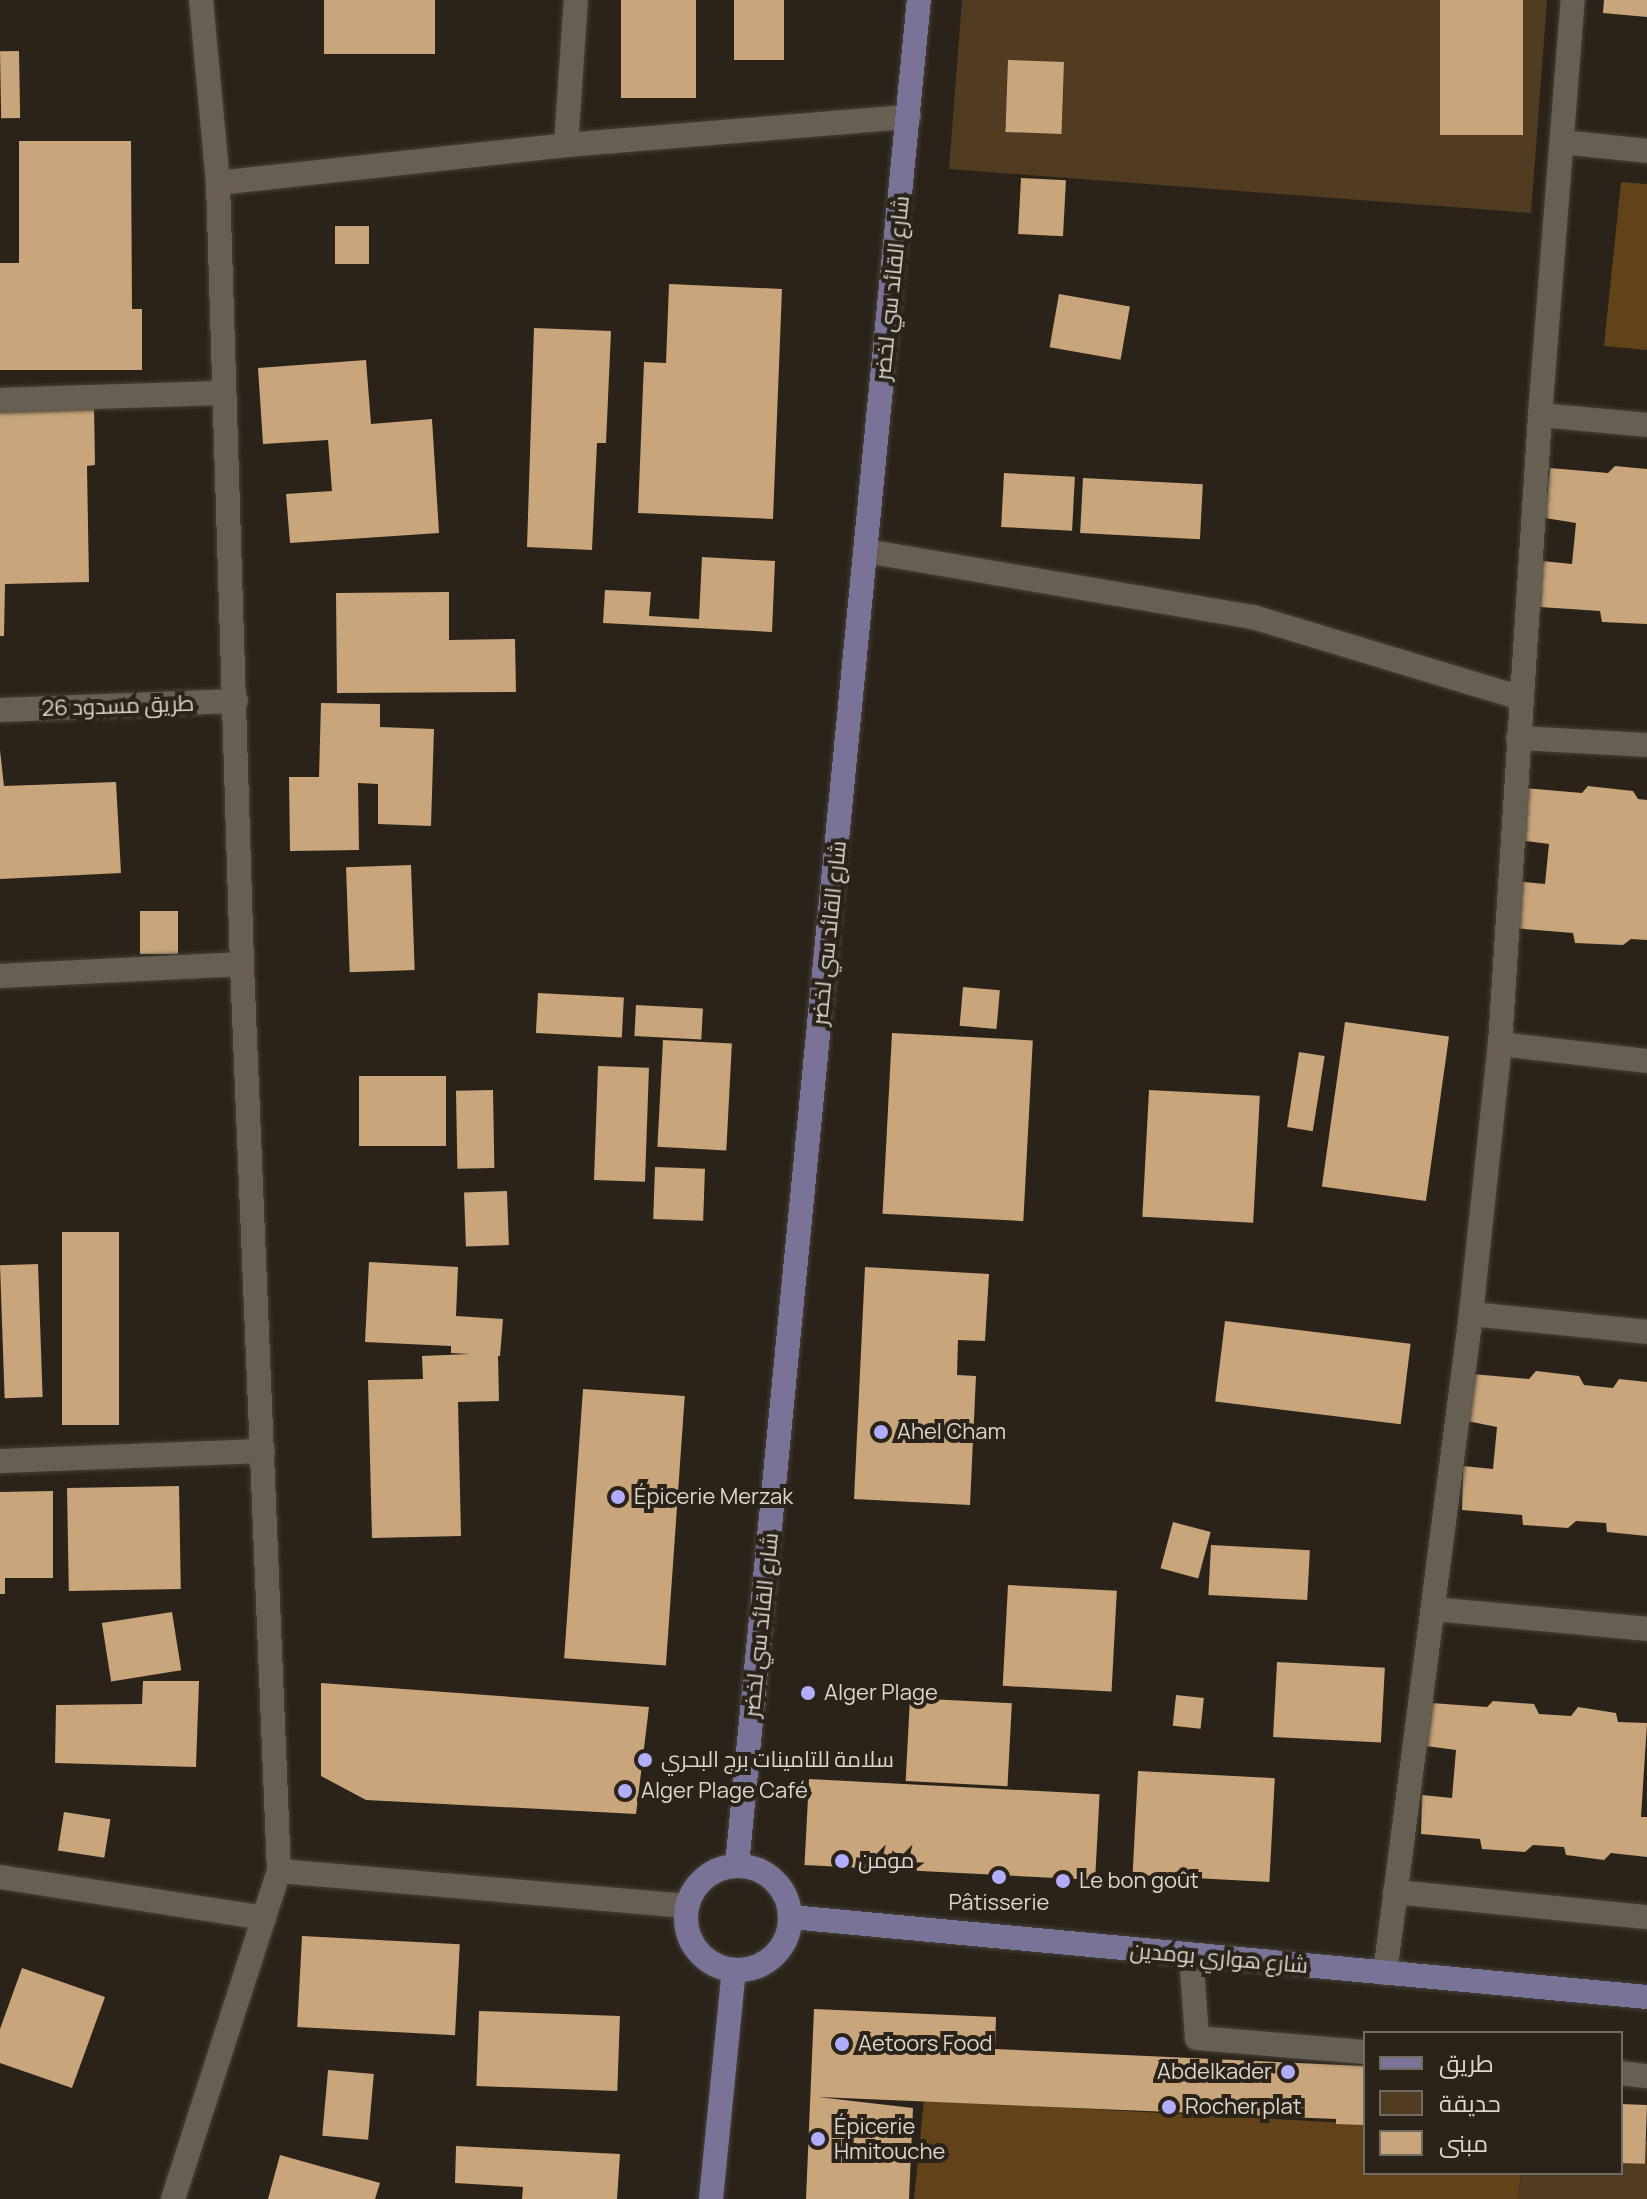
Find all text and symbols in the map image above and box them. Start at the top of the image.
street label: شارع القائد سي لخضر [869,194,915,382]
street label: طريق مسدود 26 [41,690,195,722]
street label: شارع القائد سي لخضر [806,839,852,1027]
place label: Ahel Cham [897,1419,1006,1445]
marker: Ahel Cham [872,1423,890,1441]
place label: Épicerie Merzak [634,1484,793,1510]
marker: Épicerie Merzak [609,1488,627,1506]
street label: شارع القائد سي لخضر [738,1531,784,1719]
place label: Alger Plage [824,1680,938,1706]
marker: Alger Plage [799,1684,817,1702]
place label: سلامة للتامينات برج البحري [661,1747,894,1773]
marker: سلامة للتامينات برج البحري [636,1751,654,1769]
place label: Alger Plage Café [641,1778,808,1804]
marker: Alger Plage Café [616,1782,634,1800]
place label: مومن [858,1848,914,1874]
marker: مومن [833,1852,851,1870]
marker: Pâtisserie [990,1868,1008,1886]
place label: Le bon goût [1079,1868,1199,1894]
marker: Le bon goût [1054,1872,1072,1890]
place label: Pâtisserie [949,1890,1049,1916]
street label: شارع هواري بومدين [1129,1937,1309,1979]
place label: Aetoors Food [858,2031,992,2057]
legend [1363,2031,1623,2175]
marker: Aetoors Food [833,2035,851,2053]
text: طريق [1439,2046,1494,2079]
place label: Abdelkader [1157,2059,1272,2085]
marker: Abdelkader [1279,2063,1297,2081]
text: حديقة [1439,2086,1501,2119]
place label: Rocher plat [1185,2094,1302,2120]
marker: Rocher plat [1160,2098,1178,2116]
place label: Épicerie Hmitouche [834,2113,945,2164]
text: مبنى [1439,2126,1488,2159]
marker: Épicerie Hmitouche [809,2130,827,2148]

